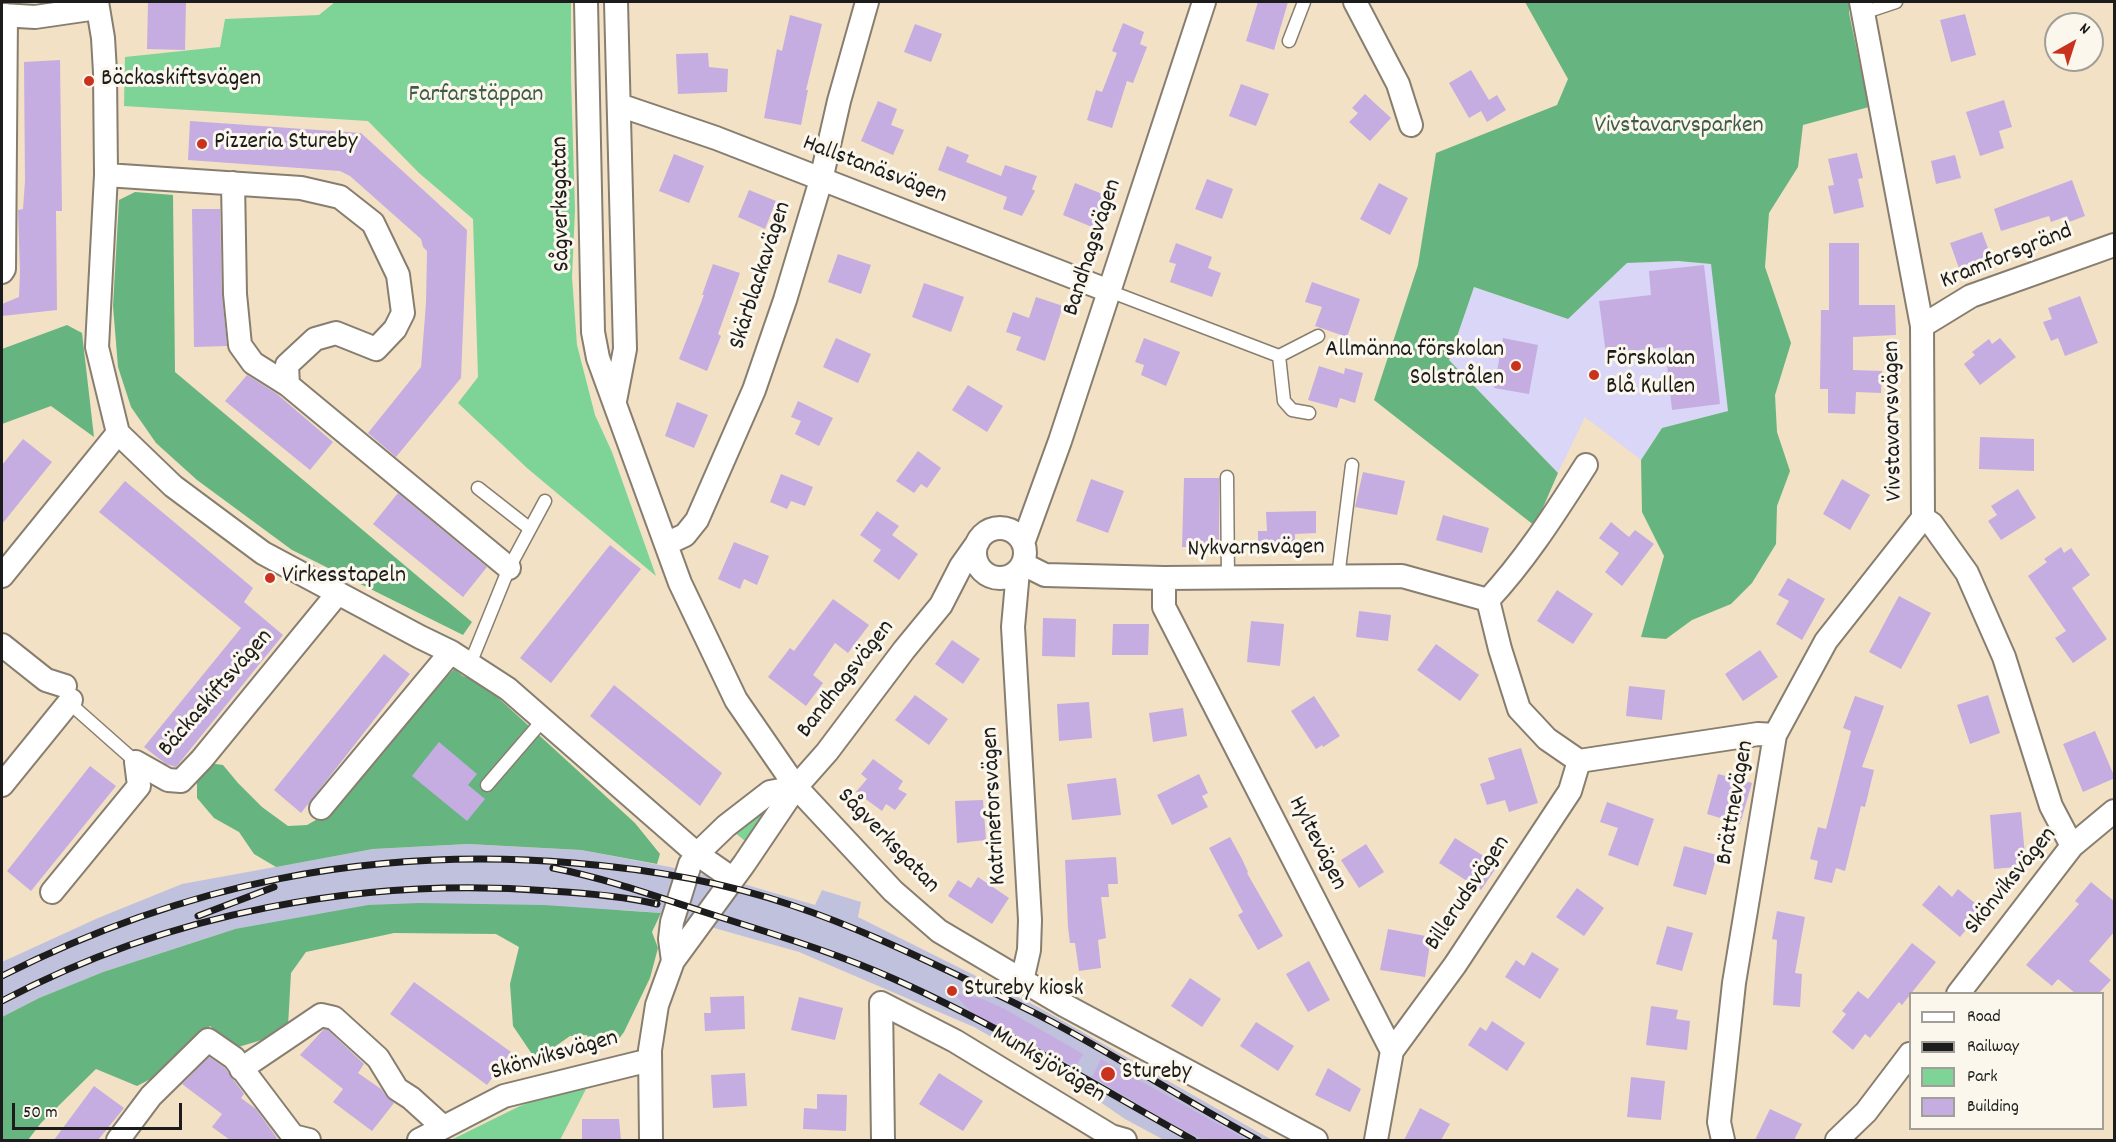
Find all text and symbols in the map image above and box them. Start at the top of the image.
north arrow [2044,12,2104,72]
text: N [2074,18,2095,41]
place label: Bäckaskiftsvägen [101,67,261,95]
marker: Bäckaskiftsvägen [82,74,96,88]
park label: Farfarstäppan [409,83,543,111]
park label: Vivstavarvsparken [1594,114,1764,142]
place label: Pizzeria Stureby [214,130,357,158]
street label: Hallstanäsvägen [798,130,950,212]
street label: Sågverksgatan [547,136,579,272]
marker: Pizzeria Stureby [195,137,209,151]
street label: Bandhagsvägen [1058,176,1130,320]
street label: Skärblackavägen [725,199,799,353]
street label: Kramforsgränd [1937,218,2077,298]
place label: Allmänna förskolan Solstrålen [1325,338,1504,394]
street label: Vivstavarvsvägen [1879,340,1911,502]
place label: Förskolan Blå Kullen [1606,347,1695,403]
marker: Allmänna förskolan Solstrålen [1509,359,1523,373]
marker: Förskolan Blå Kullen [1587,368,1601,382]
street label: Nykvarnsvägen [1187,534,1325,566]
place label: Virkesstapeln [282,564,406,592]
marker: Virkesstapeln [263,571,277,585]
street label: Bandhagsvägen [792,615,902,745]
street label: Bäckaskiftsvägen [154,624,280,764]
street label: Katrineforsvägen [977,726,1015,886]
street label: Brättnevägen [1712,739,1762,867]
street label: Sågverksgatan [830,783,944,901]
street label: Hyltevägen [1280,792,1352,896]
street label: Skönviksvägen [1960,822,2064,942]
street label: Billerudsvägen [1420,831,1518,957]
place label: Stureby kiosk [964,977,1084,1005]
marker: Stureby kiosk [945,984,959,998]
legend [1909,992,2104,1130]
text: Road [1967,1005,2001,1030]
street label: Munksjövägen [986,1021,1110,1111]
street label: Skönviksvägen [488,1025,622,1089]
text: Railway [1967,1035,2019,1060]
place label: Stureby [1122,1060,1191,1088]
marker: Stureby [1099,1065,1117,1083]
text: Park [1967,1065,1998,1090]
scale bar [15,1091,184,1129]
text: Building [1967,1095,2019,1120]
text: 50 m [23,1101,58,1126]

